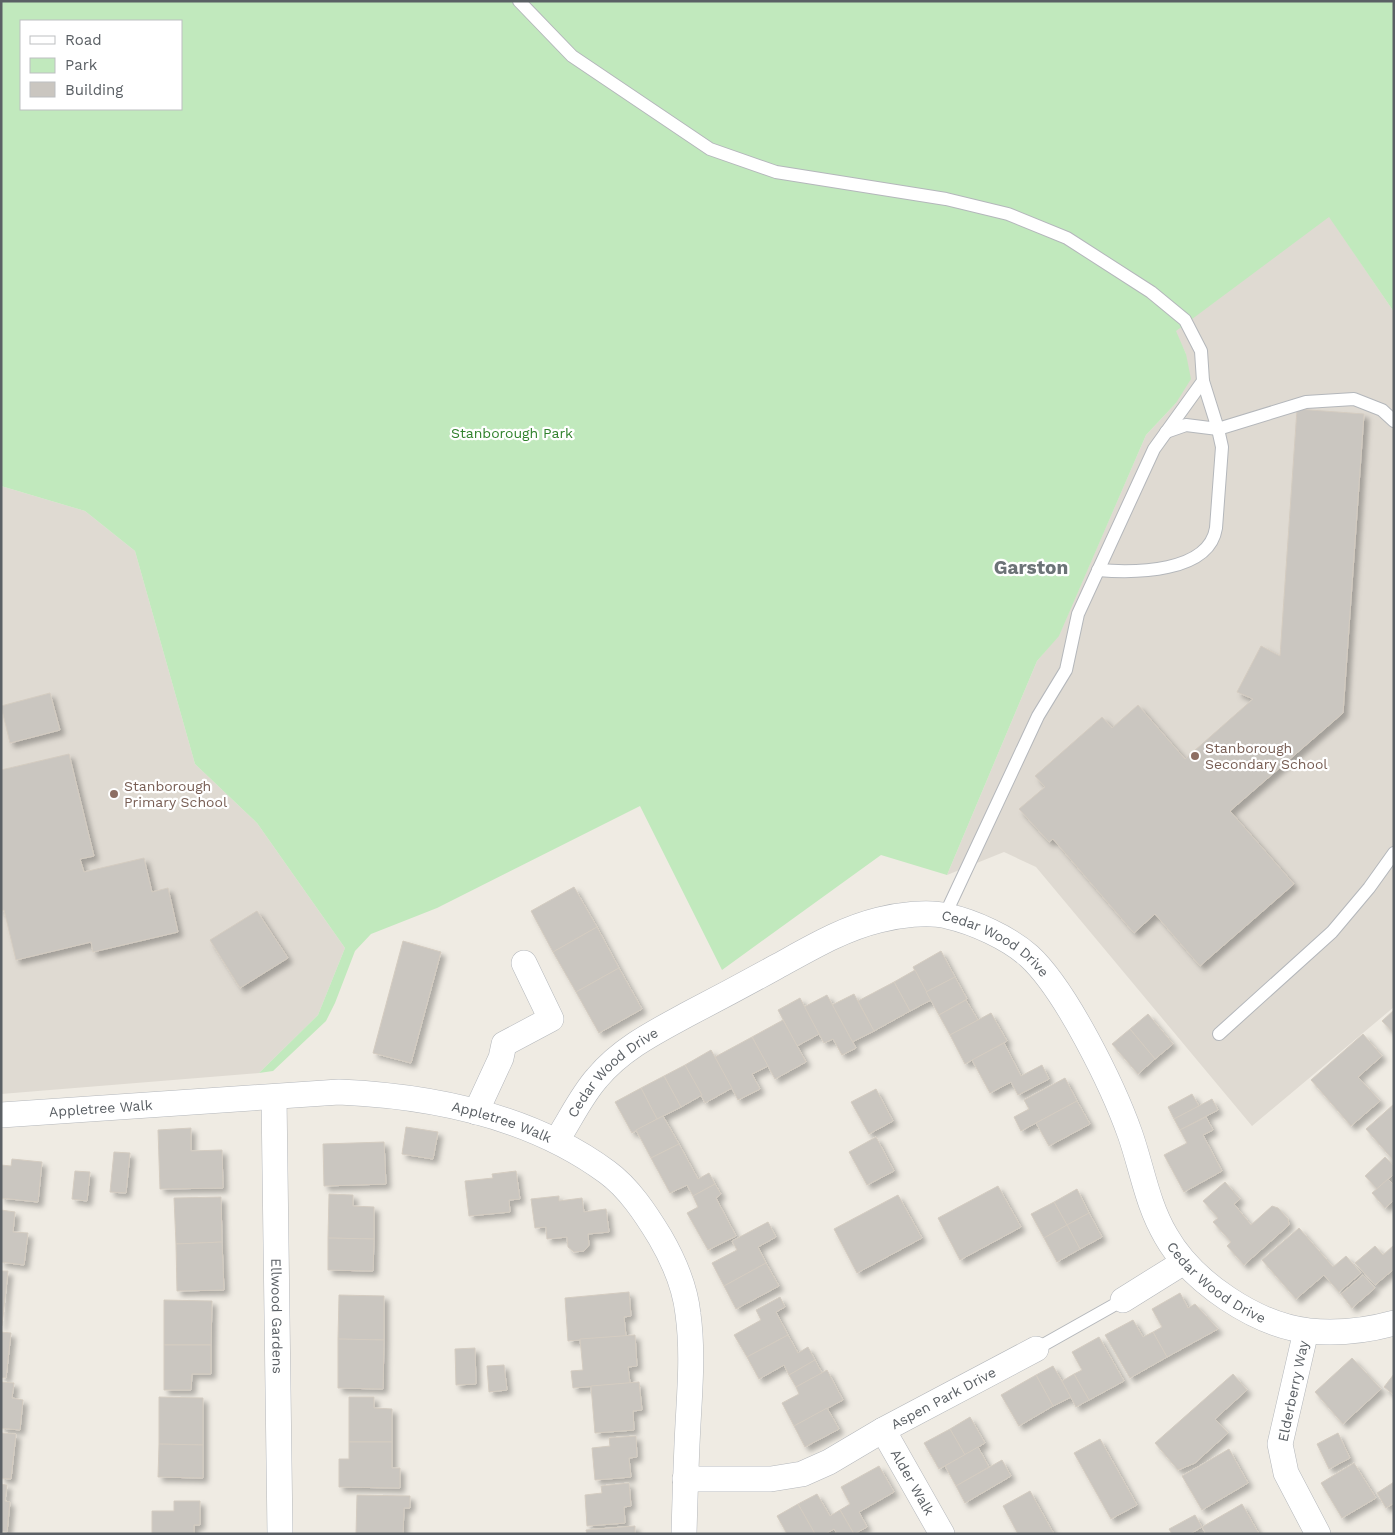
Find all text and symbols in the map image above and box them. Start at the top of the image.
legend [20,20,182,110]
text: Road [65,31,102,49]
text: Park [65,56,98,74]
text: Building [65,81,123,99]
park label: Stanborough Park [451,425,573,441]
district label: Garston [994,556,1068,579]
place label: Stanborough Secondary School [1205,740,1328,772]
marker: Stanborough Secondary School [1189,750,1201,762]
place label: Stanborough Primary School [124,778,228,810]
marker: Stanborough Primary School [108,788,120,800]
street label: Cedar Wood Drive [940,907,1052,980]
street label: Cedar Wood Drive [564,1024,661,1120]
street label: Appletree Walk [48,1097,153,1120]
street label: Appletree Walk [450,1098,554,1146]
street label: Cedar Wood Drive [1164,1239,1268,1326]
street label: Ellwood Gardens [268,1258,286,1374]
street label: Elderberry Way [1274,1338,1312,1443]
street label: Aspen Park Drive [888,1364,999,1432]
street label: Alder Walk [888,1446,938,1518]

